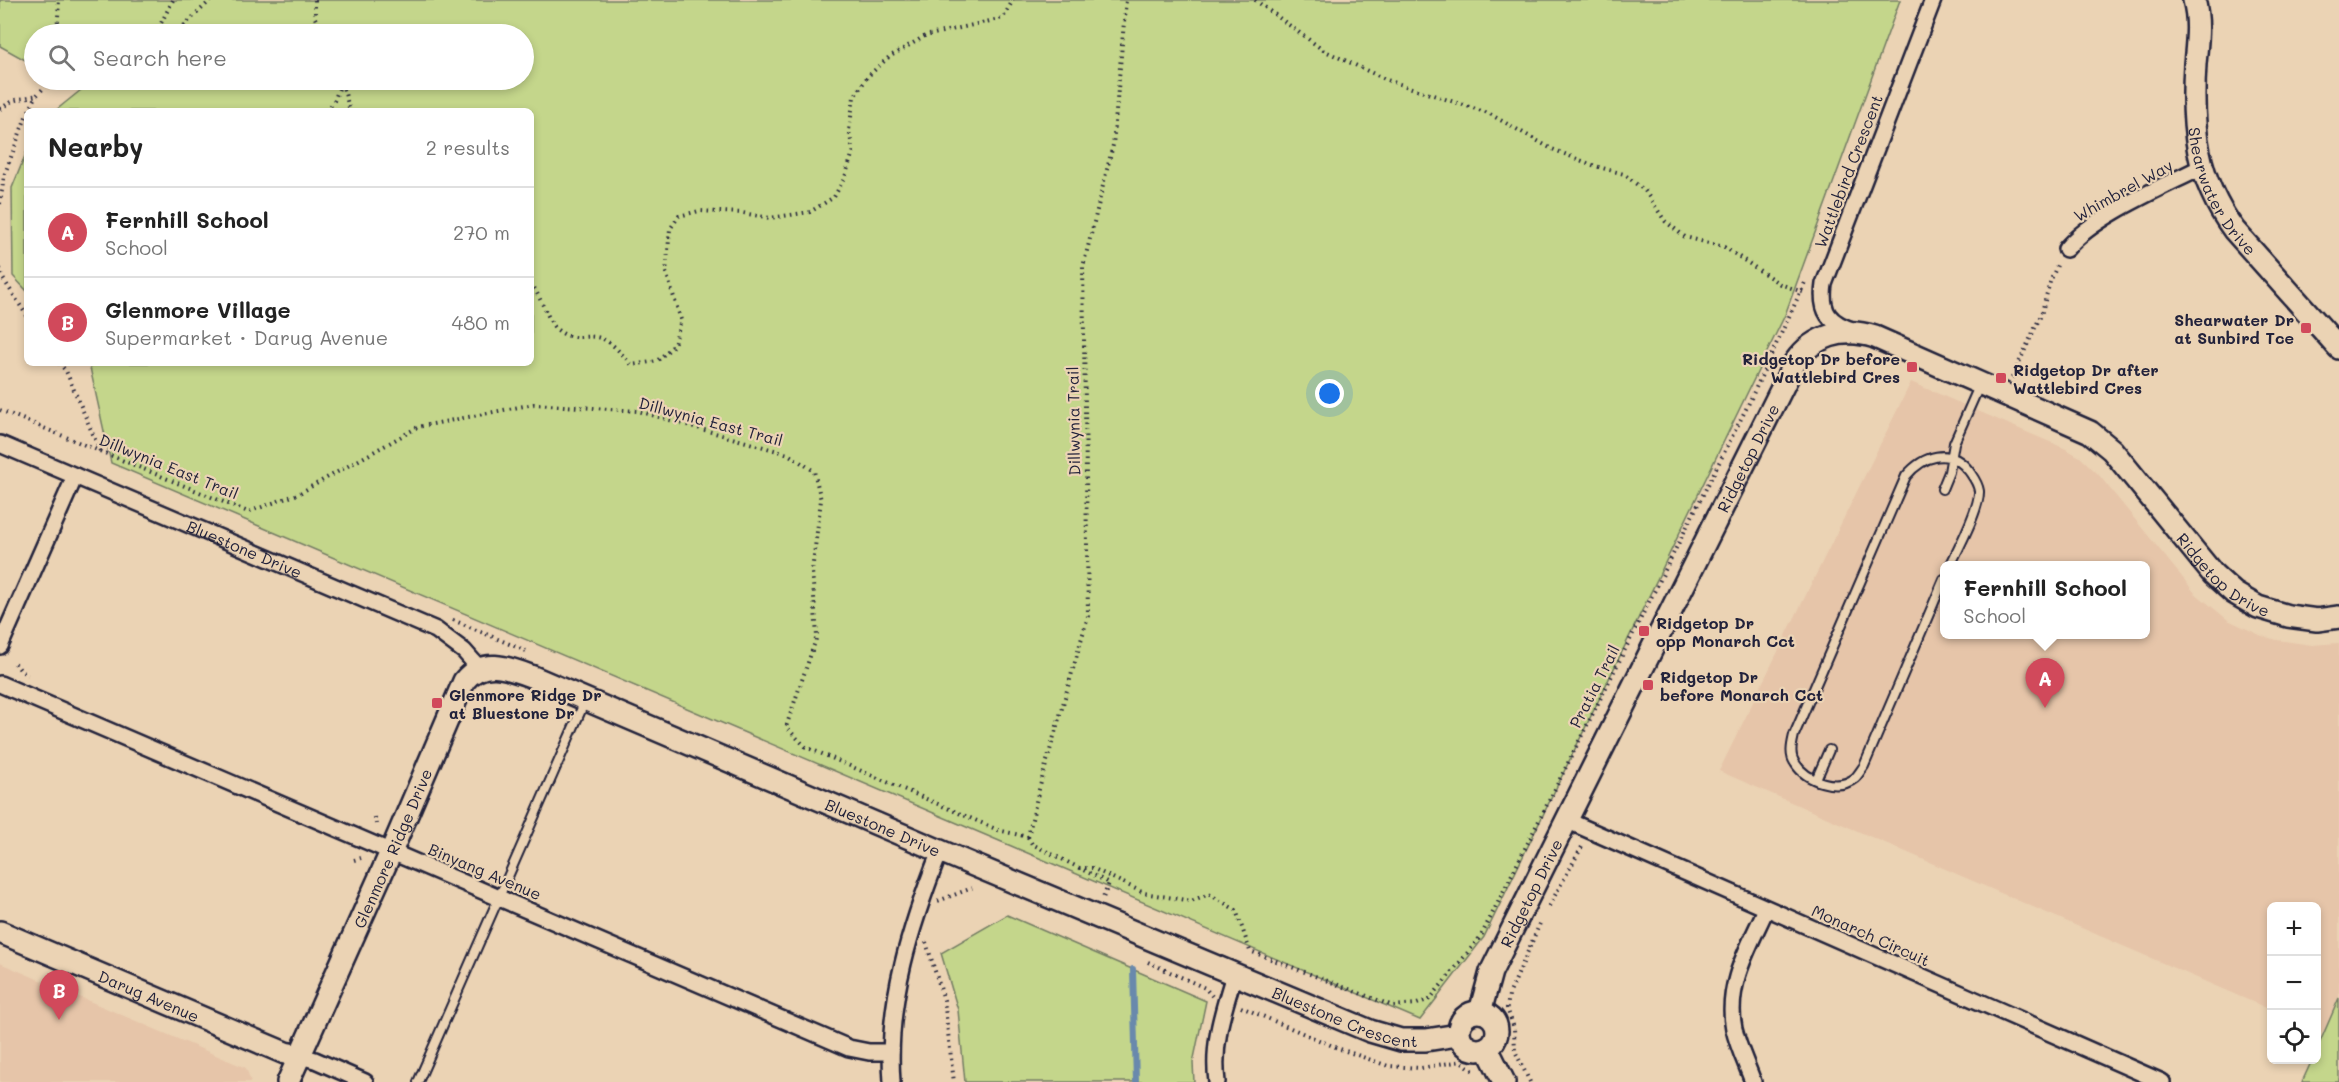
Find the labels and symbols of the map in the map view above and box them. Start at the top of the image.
street label: Wattlebird Crescent [1809,91,1887,251]
street label: Shearwater Drive [2185,126,2261,259]
street label: Whimbrel Way [2070,154,2176,226]
place label: Shearwater Dr at Sunbird Tce [2174,309,2294,348]
marker: Shearwater Dr at Sunbird Tce [2299,321,2313,335]
place label: Ridgetop Dr before Wattlebird Cres [1742,348,1900,387]
place label: Ridgetop Dr after Wattlebird Cres [2013,359,2159,398]
marker: Ridgetop Dr before Wattlebird Cres [1905,360,1919,374]
street label: Dillwynia Trail [1062,366,1084,476]
marker: Ridgetop Dr after Wattlebird Cres [1994,371,2008,385]
your location [1315,379,1344,408]
street label: Dillwynia East Trail [637,392,785,450]
street label: Ridgetop Drive [1711,400,1783,515]
street label: Dillwynia East Trail [96,428,242,504]
street label: Bluestone Drive [184,515,305,582]
street label: Ridgetop Drive [2173,528,2272,620]
place label: Ridgetop Dr opp Monarch Cct [1656,612,1795,651]
marker: Ridgetop Dr opp Monarch Cct [1637,624,1651,638]
street label: Pratia Trail [1564,641,1624,731]
pin: A [2026,658,2064,708]
place label: Ridgetop Dr before Monarch Cct [1660,666,1823,705]
marker: Ridgetop Dr before Monarch Cct [1641,678,1655,692]
place label: Glenmore Ridge Dr at Bluestone Dr [449,684,602,723]
marker: Glenmore Ridge Dr at Bluestone Dr [430,696,444,710]
street label: Glenmore Ridge Drive [348,765,436,931]
street label: Bluestone Drive [822,793,944,861]
street label: Ridgetop Drive [1495,835,1566,950]
street label: Binyang Avenue [425,838,545,904]
street label: Monarch Circuit [1809,900,1933,970]
street label: Darug Avenue [95,965,203,1026]
pin: B [40,970,78,1020]
street label: Bluestone Crescent [1270,981,1417,1051]

